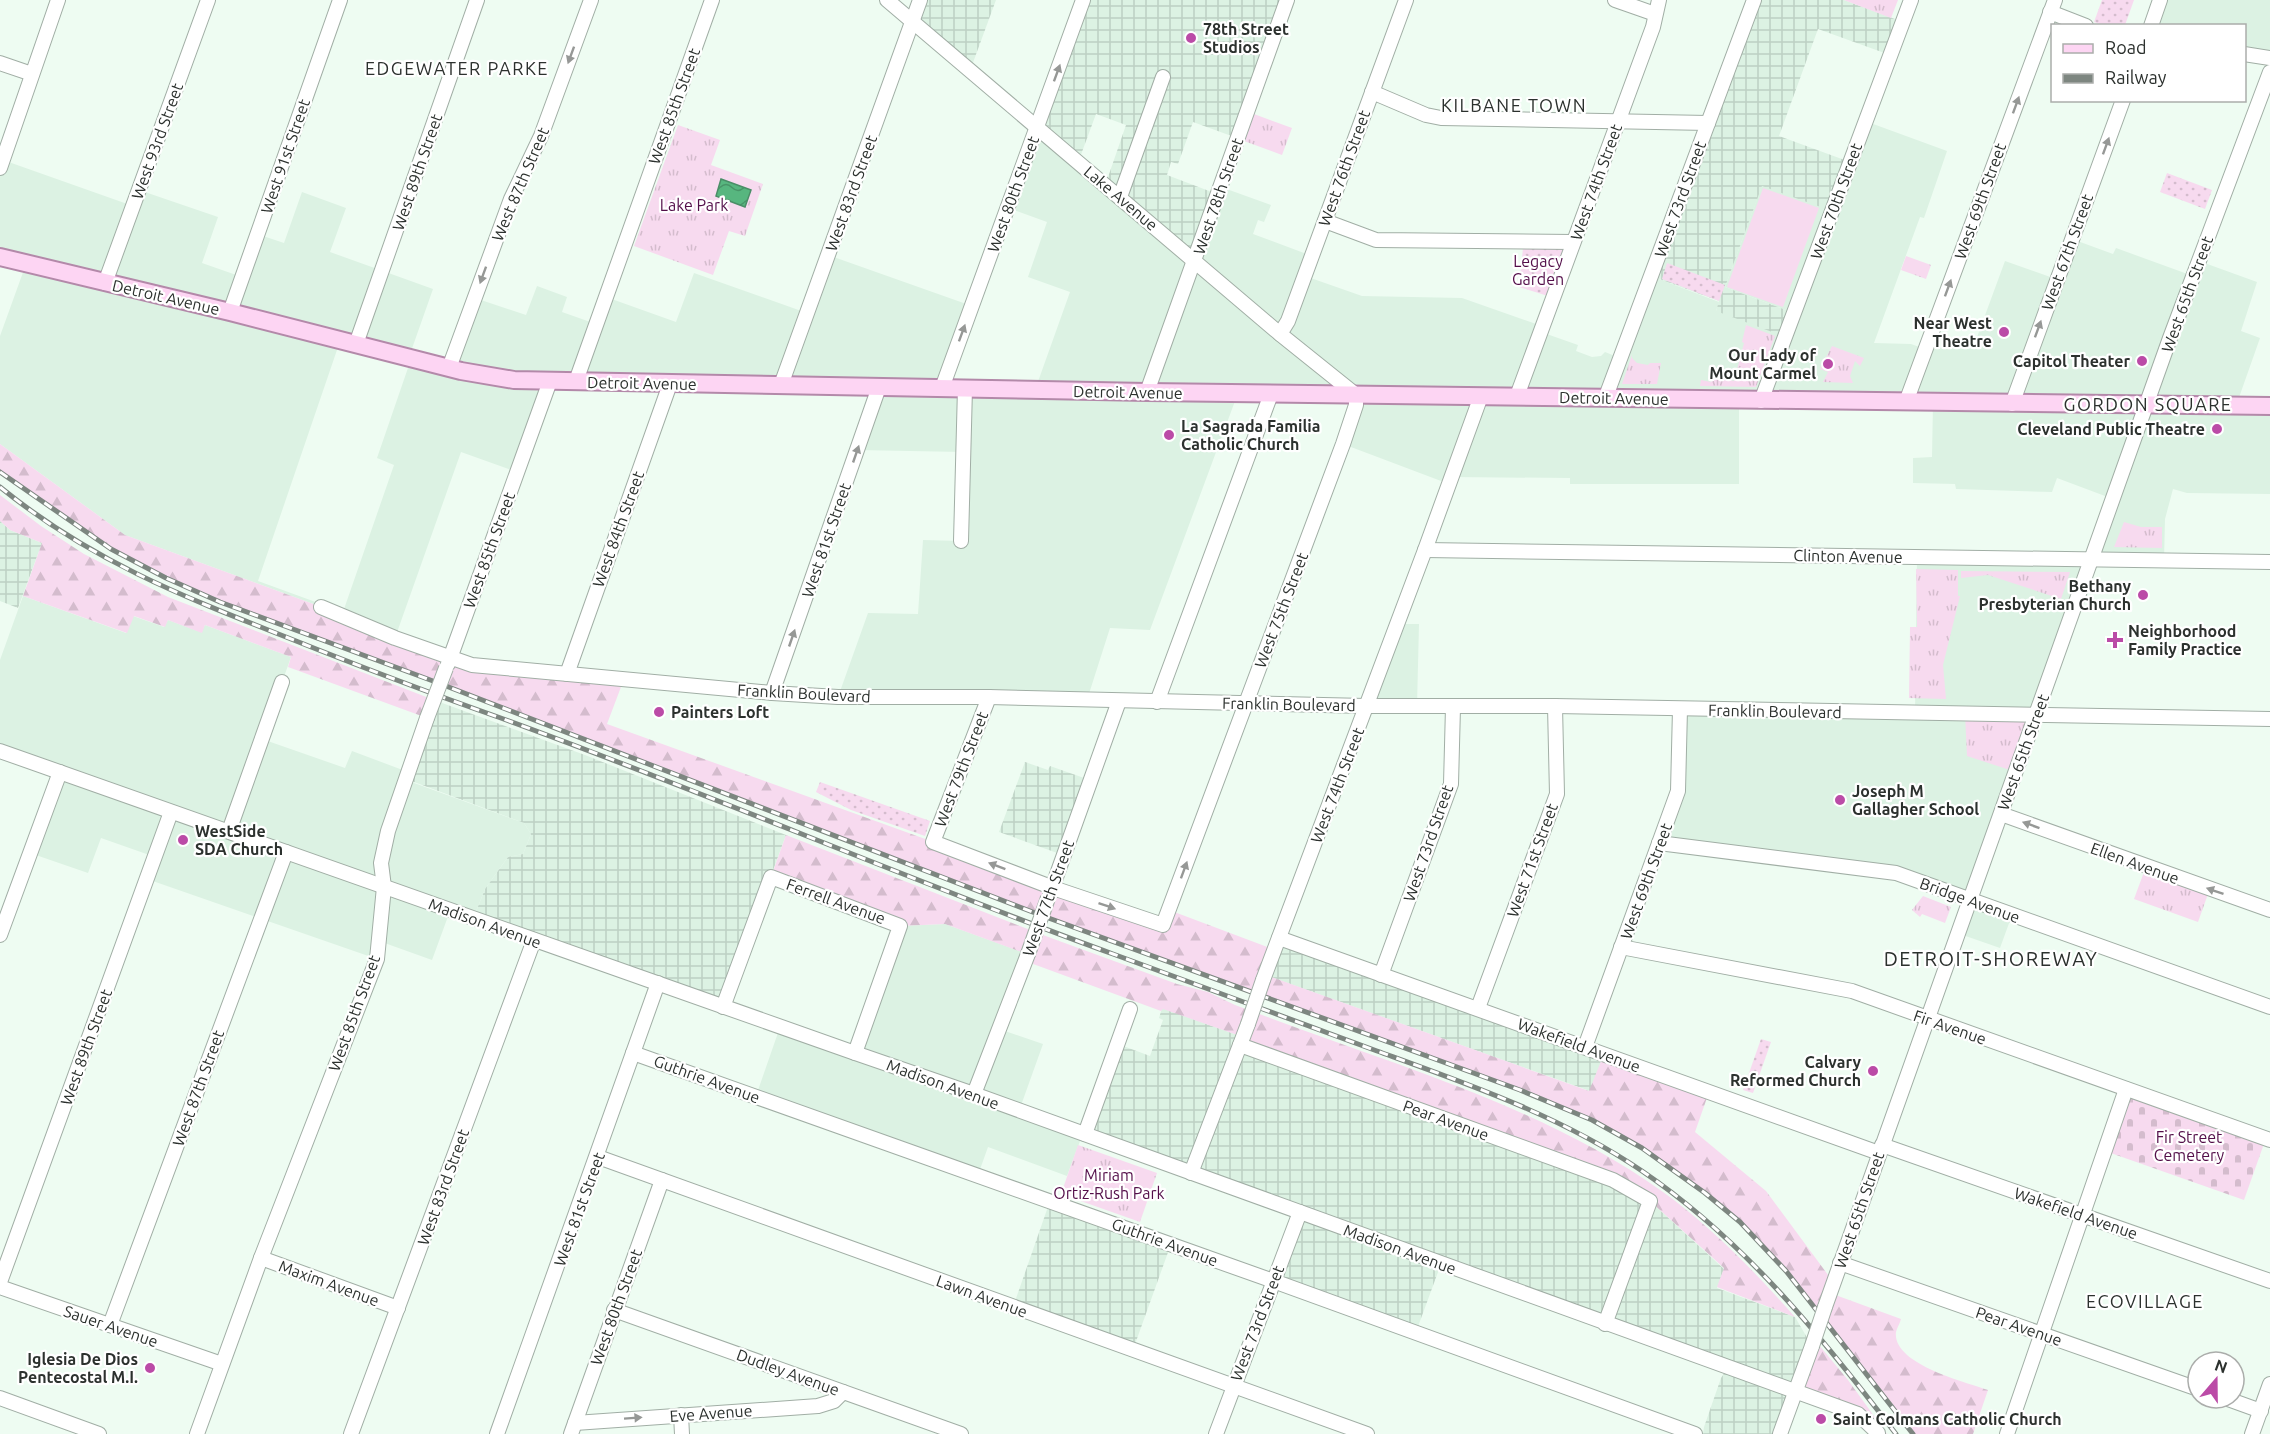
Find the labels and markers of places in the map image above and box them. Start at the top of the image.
place label: 78th Street Studios [1203,20,1289,56]
marker: 78th Street Studios [1184,31,1198,45]
place label: Near West Theatre [1914,314,1992,350]
marker: Near West Theatre [1997,325,2011,339]
place label: Our Lady of Mount Carmel [1709,346,1816,382]
place label: Capitol Theater [2013,352,2130,370]
marker: Capitol Theater [2135,354,2149,368]
marker: Our Lady of Mount Carmel [1821,357,1835,371]
place label: La Sagrada Familia Catholic Church [1181,417,1320,453]
place label: Cleveland Public Theatre [2017,420,2205,438]
marker: Cleveland Public Theatre [2210,422,2224,436]
marker: La Sagrada Familia Catholic Church [1162,428,1176,442]
place label: Bethany Presbyterian Church [1978,577,2131,613]
marker: Bethany Presbyterian Church [2136,588,2150,602]
place label: Neighborhood Family Practice [2128,622,2242,658]
marker: Neighborhood Family Practice [2106,631,2124,649]
place label: Painters Loft [671,703,769,721]
marker: Painters Loft [652,705,666,719]
place label: Joseph M Gallagher School [1852,782,1979,818]
marker: Joseph M Gallagher School [1833,793,1847,807]
place label: WestSide SDA Church [195,822,283,858]
marker: WestSide SDA Church [176,833,190,847]
place label: Calvary Reformed Church [1730,1053,1862,1089]
marker: Calvary Reformed Church [1866,1064,1880,1078]
place label: Iglesia De Dios Pentecostal M.I. [18,1350,138,1386]
marker: Iglesia De Dios Pentecostal M.I. [143,1361,157,1375]
place label: Saint Colmans Catholic Church [1833,1410,2062,1428]
marker: Saint Colmans Catholic Church [1814,1412,1828,1426]

